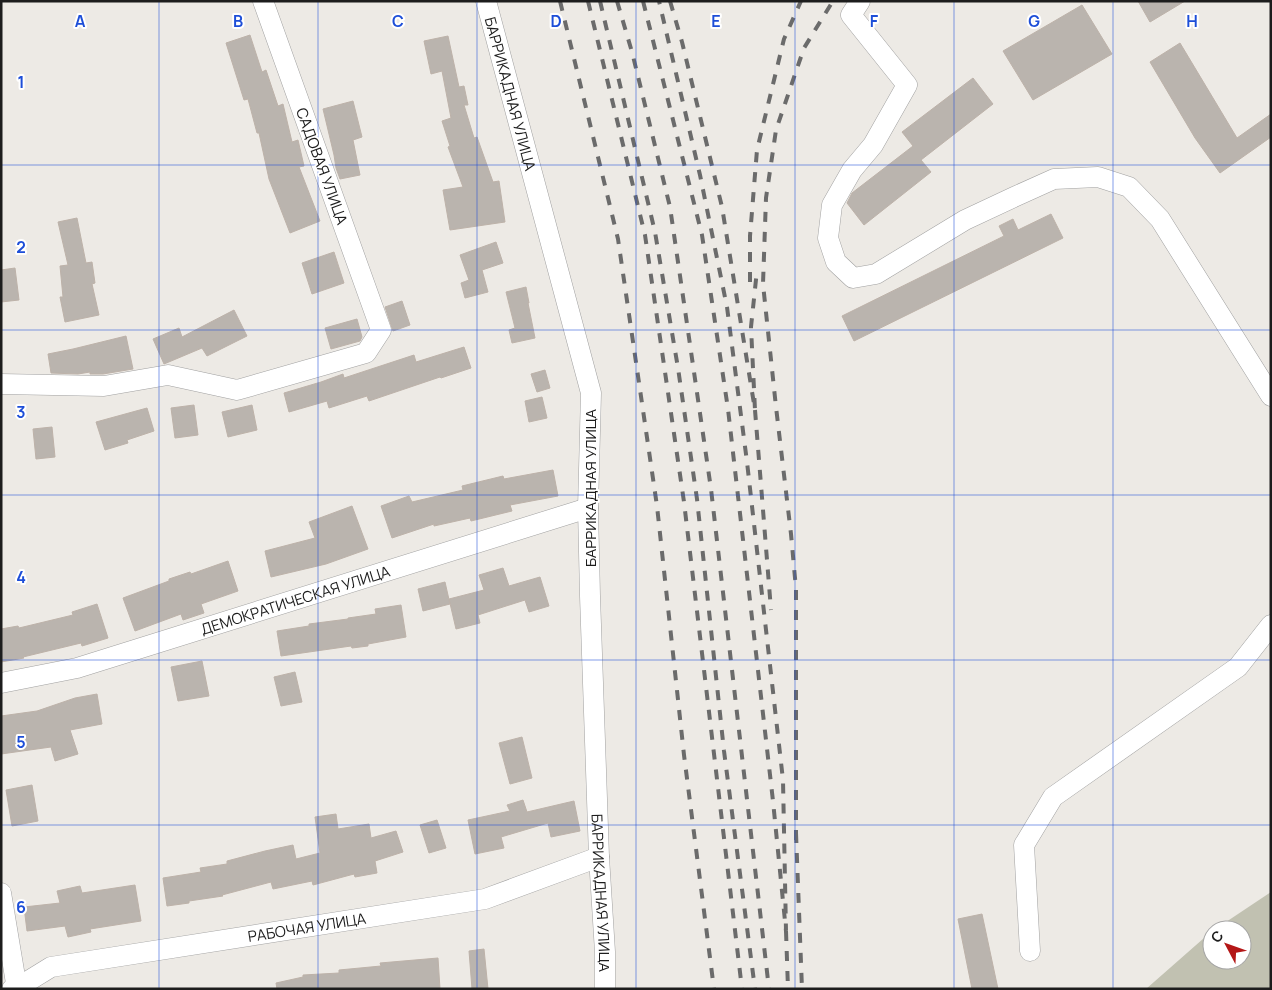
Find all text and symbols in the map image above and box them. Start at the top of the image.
text: A [75,10,86,32]
text: B [233,10,243,32]
text: C [392,10,404,32]
text: D [550,10,562,32]
text: E [711,10,721,32]
text: F [870,10,879,32]
text: G [1028,10,1040,32]
text: H [1186,10,1198,32]
street label: БАРРИКАДНАЯ УЛИЦА [480,15,542,173]
text: 1 [17,71,25,93]
street label: САДОВАЯ УЛИЦА [291,105,353,228]
text: 2 [16,236,26,258]
text: 3 [16,401,26,423]
street label: БАРРИКАДНАЯ УЛИЦА [580,408,601,567]
street label: ДЕМОКРАТИЧЕСКАЯ УЛИЦА [198,560,393,639]
text: 4 [16,566,26,588]
text: 5 [16,731,26,753]
street label: БАРРИКАДНАЯ УЛИЦА [587,813,616,972]
text: 6 [16,896,26,918]
street label: РАБОЧАЯ УЛИЦА [246,907,368,947]
north arrow [1202,920,1252,970]
text: С [1206,926,1227,946]

